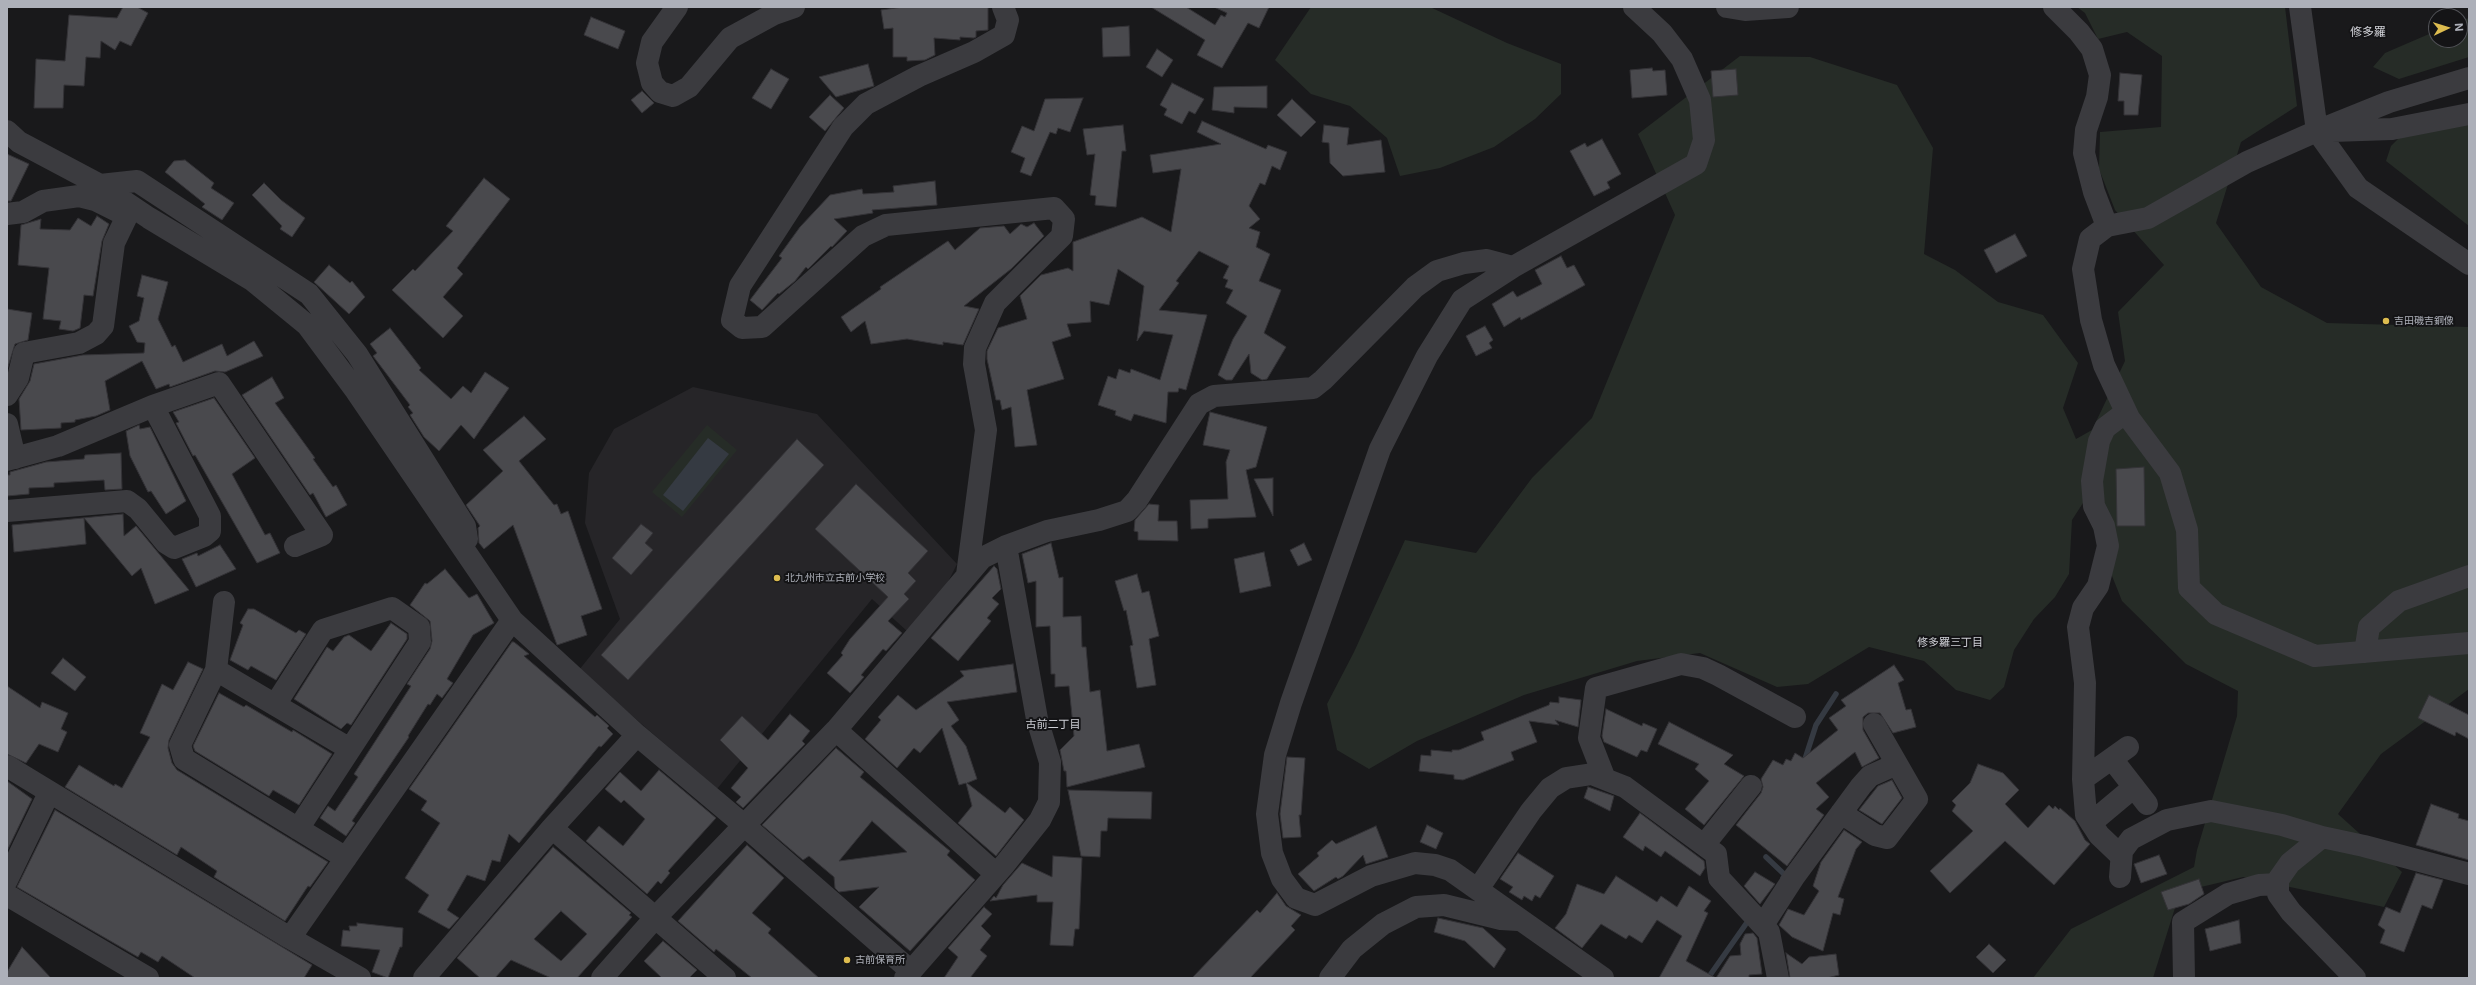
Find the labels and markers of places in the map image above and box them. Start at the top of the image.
place label: 吉田磯吉銅像 [2394,315,2454,327]
marker: 吉田磯吉銅像 [2381,316,2391,326]
place label: 北九州市立古前小学校 [785,572,885,584]
marker: 北九州市立古前小学校 [772,573,782,583]
place label: 古前保育所 [855,954,905,966]
marker: 古前保育所 [842,955,852,965]

